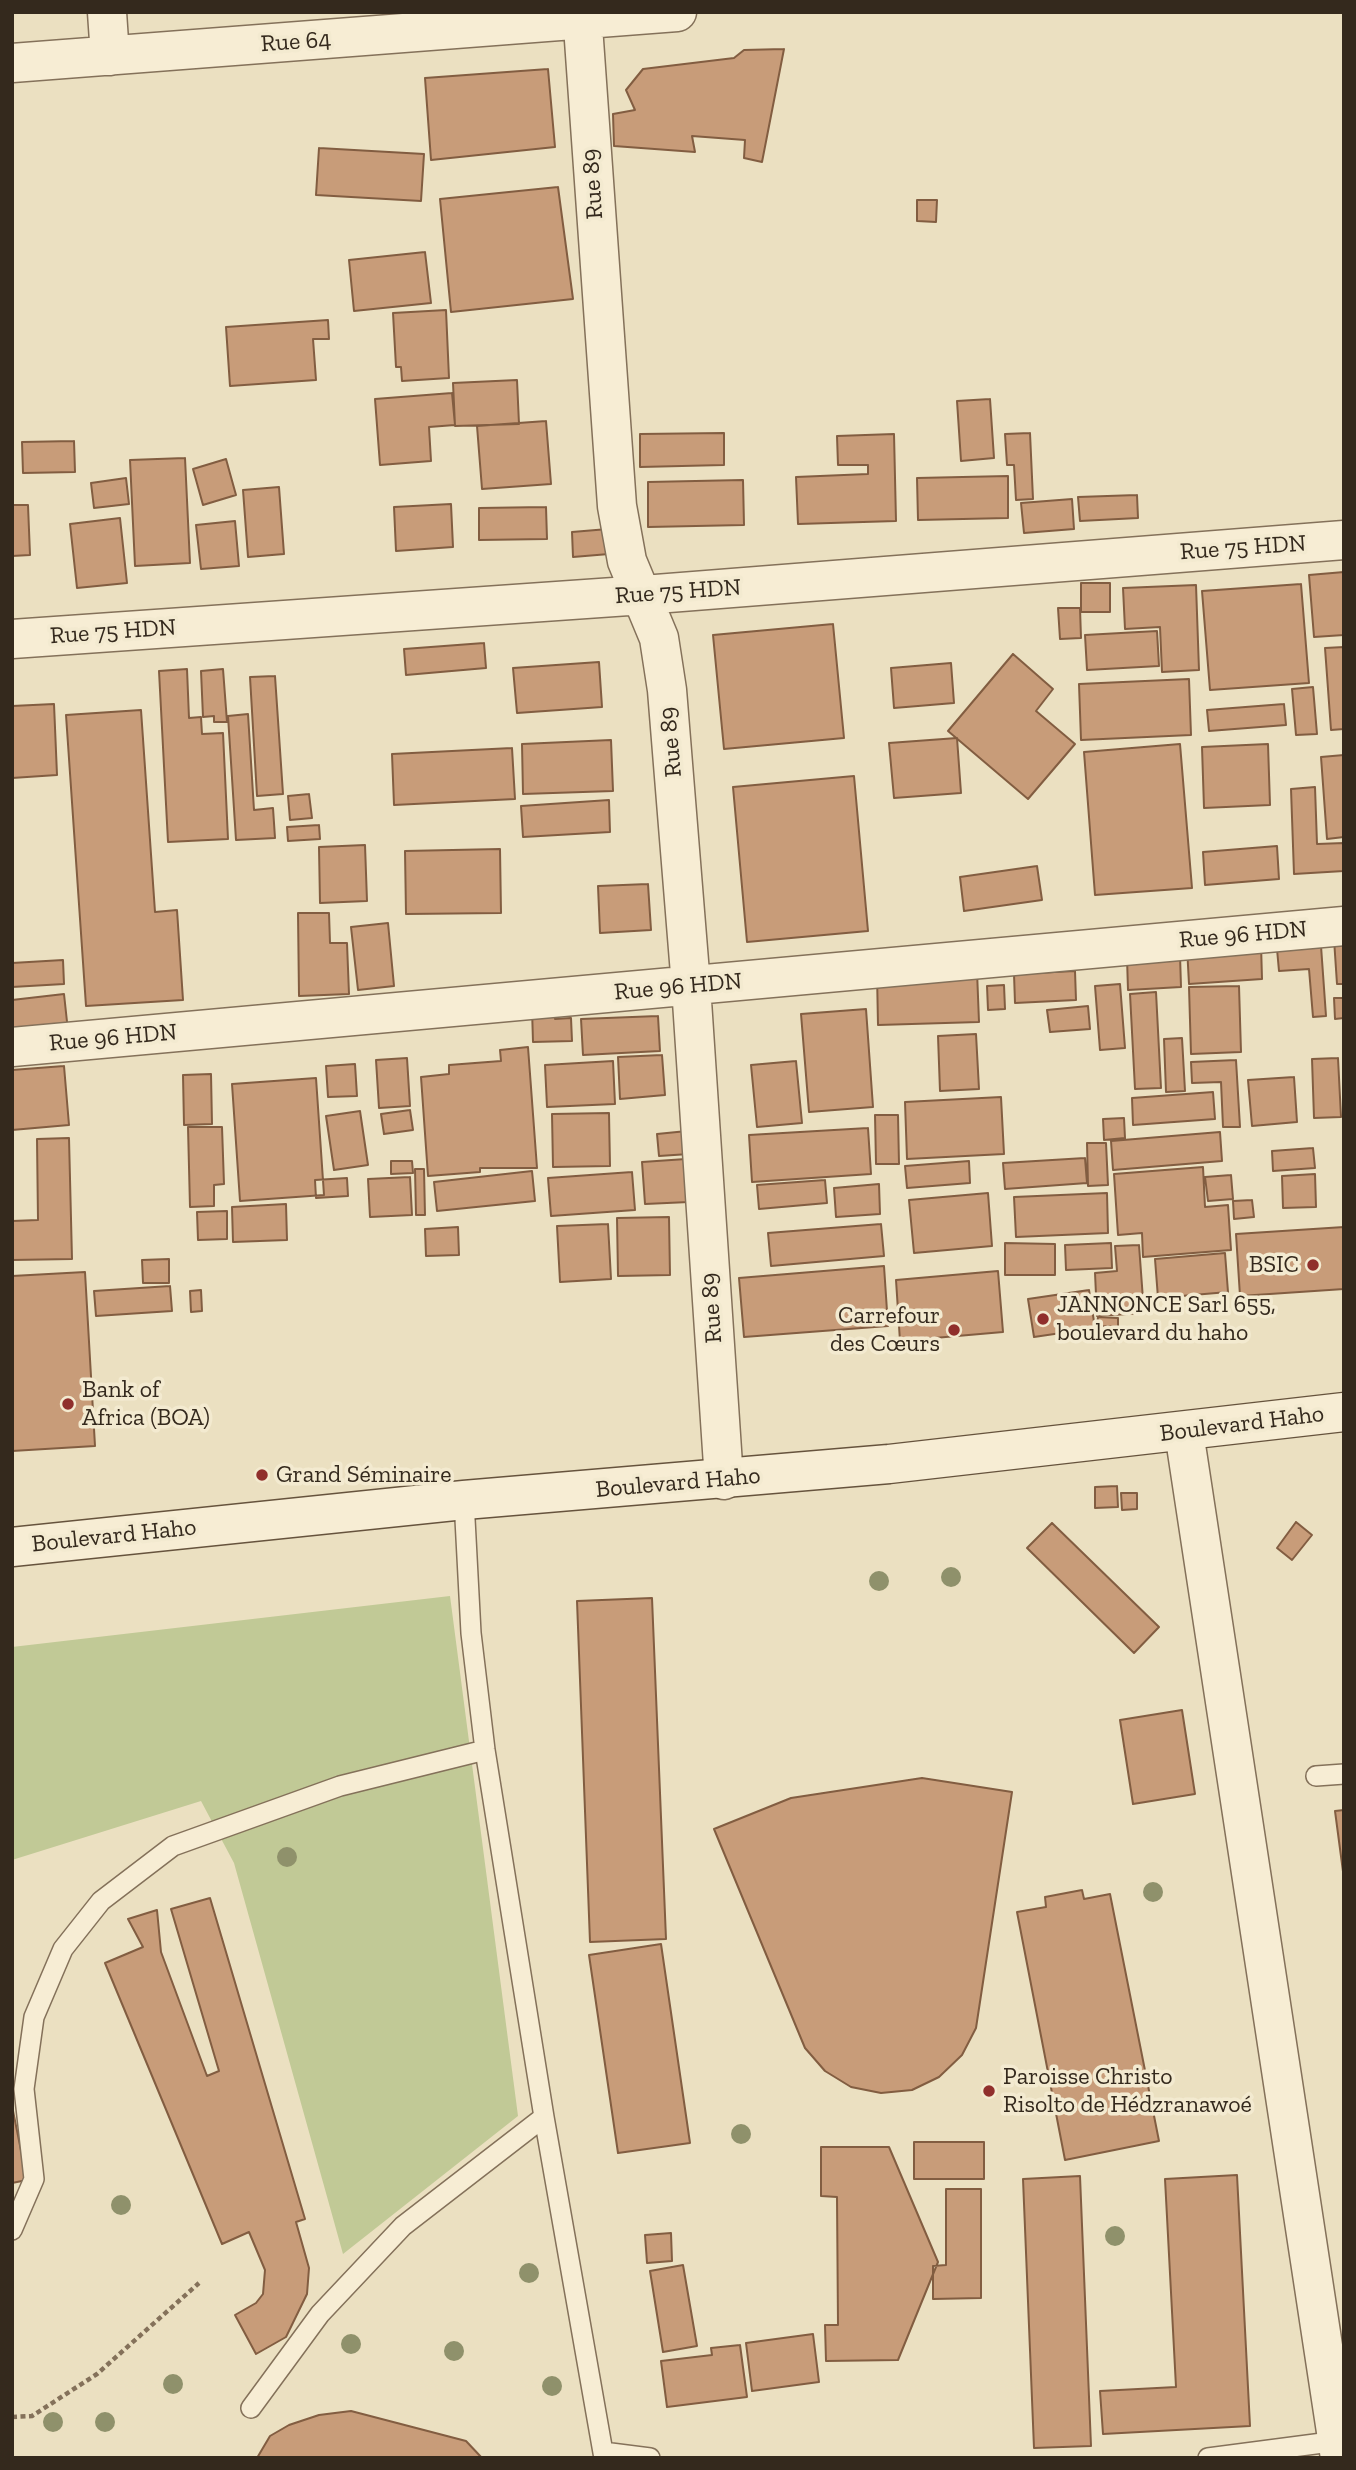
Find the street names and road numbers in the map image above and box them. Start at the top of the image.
street label: Rue 64 [260,25,332,59]
street label: Rue 89 [576,148,610,220]
street label: Rue 75 HDN [1179,529,1307,567]
street label: Rue 75 HDN [614,573,742,611]
street label: Rue 75 HDN [49,613,177,651]
street label: Rue 89 [654,706,688,778]
street label: Rue 96 HDN [1178,915,1308,955]
street label: Rue 96 HDN [613,967,743,1007]
street label: Rue 96 HDN [48,1018,178,1058]
street label: Rue 89 [695,1272,729,1344]
street label: Boulevard Haho [1158,1400,1326,1448]
street label: Boulevard Haho [594,1461,762,1505]
street label: Boulevard Haho [30,1513,198,1559]

